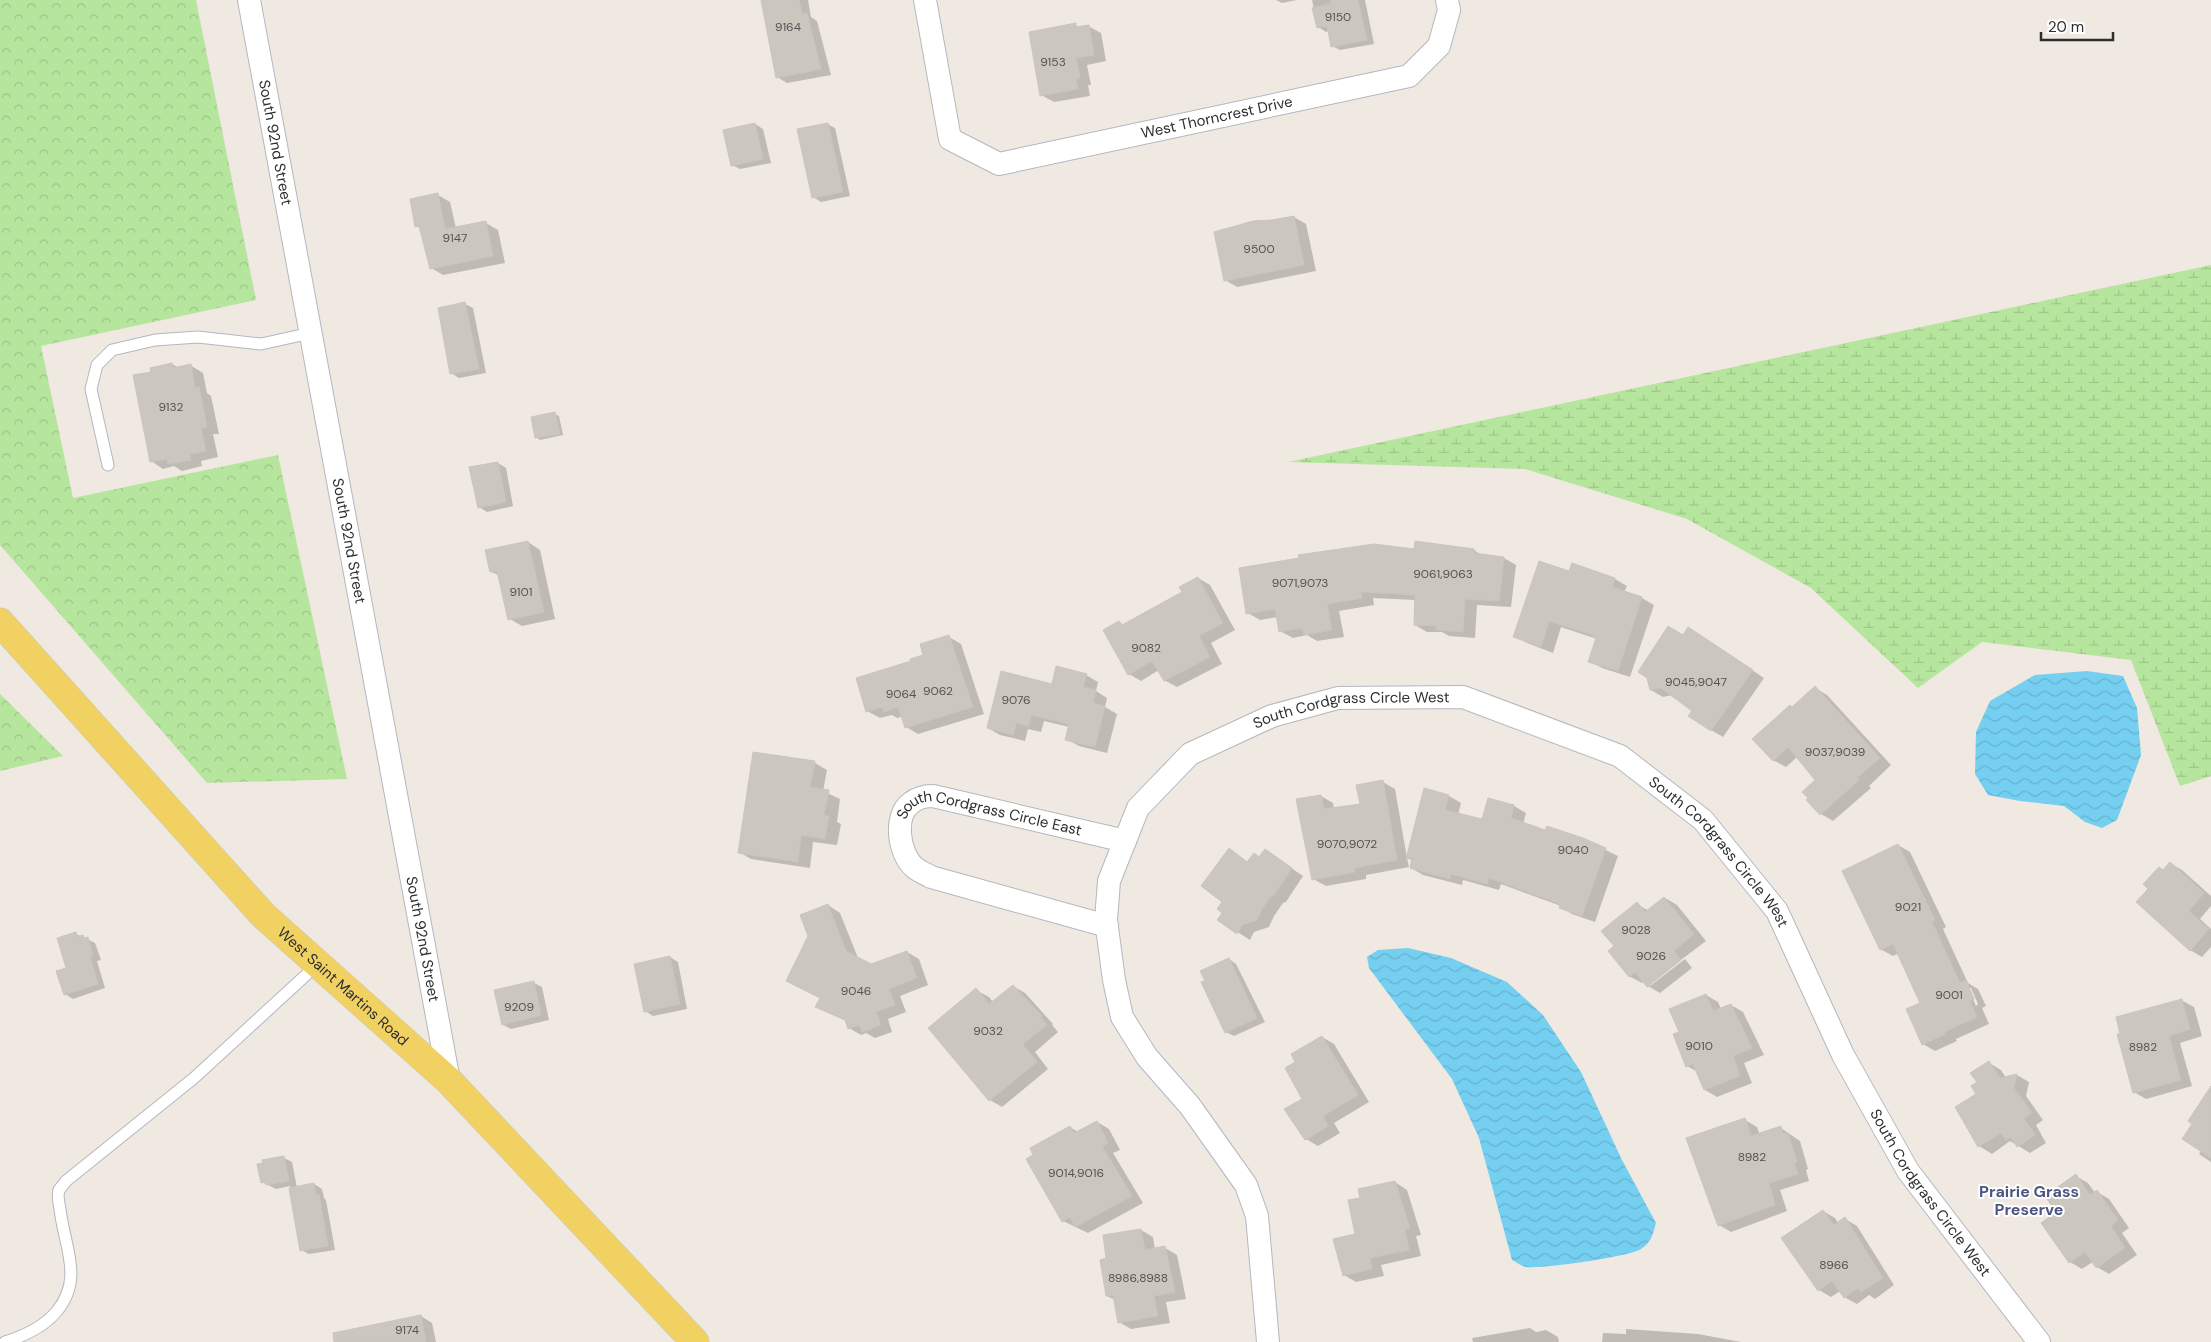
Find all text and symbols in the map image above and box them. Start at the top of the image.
house number: 9150 [1325,9,1351,25]
scale bar [2041,10,2114,42]
text: 20 m [2048,17,2084,37]
house number: 9164 [775,19,801,35]
house number: 9153 [1040,54,1066,70]
street label: South 92nd Street [254,78,297,207]
street label: West Thorncrest Drive [1139,91,1294,143]
house number: 9147 [443,230,467,246]
house number: 9500 [1243,241,1275,257]
house number: 9132 [158,399,184,415]
street label: South 92nd Street [328,476,370,605]
house number: 9061,9063 [1413,566,1473,582]
house number: 9071,9073 [1272,575,1328,591]
house number: 9101 [509,584,533,600]
house number: 9082 [1131,640,1161,656]
house number: 9045,9047 [1665,674,1727,690]
house number: 9062 [923,683,953,699]
house number: 9064 [886,686,916,702]
street label: South Cordgrass Circle West [1250,687,1450,733]
house number: 9076 [1001,692,1031,708]
house number: 9037,9039 [1805,744,1865,760]
street label: South Cordgrass Circle West [1645,772,1793,930]
text: South Cordgrass Circle East [892,786,1084,841]
street label: South Cordgrass Circle East [898,817,1092,841]
house number: 9070,9072 [1317,836,1377,852]
house number: 9040 [1557,842,1589,858]
street label: South 92nd Street [401,875,444,1003]
house number: 9021 [1895,899,1921,915]
house number: 9028 [1621,922,1651,938]
street label: West Saint Martins Road [273,923,413,1050]
house number: 9026 [1636,948,1666,964]
house number: 9046 [841,983,871,999]
house number: 9001 [1935,987,1963,1003]
house number: 9209 [504,999,534,1015]
house number: 9032 [973,1023,1003,1039]
house number: 9010 [1685,1038,1713,1054]
house number: 8982 [2129,1039,2157,1055]
street label: South Cordgrass Circle West [1865,1106,1995,1281]
house number: 8982 [1738,1149,1766,1165]
house number: 9014,9016 [1048,1165,1104,1181]
district label: Prairie Grass Preserve [1979,1181,2079,1220]
house number: 8966 [1819,1257,1849,1273]
house number: 8986,8988 [1108,1270,1168,1286]
house number: 9174 [395,1322,419,1338]

